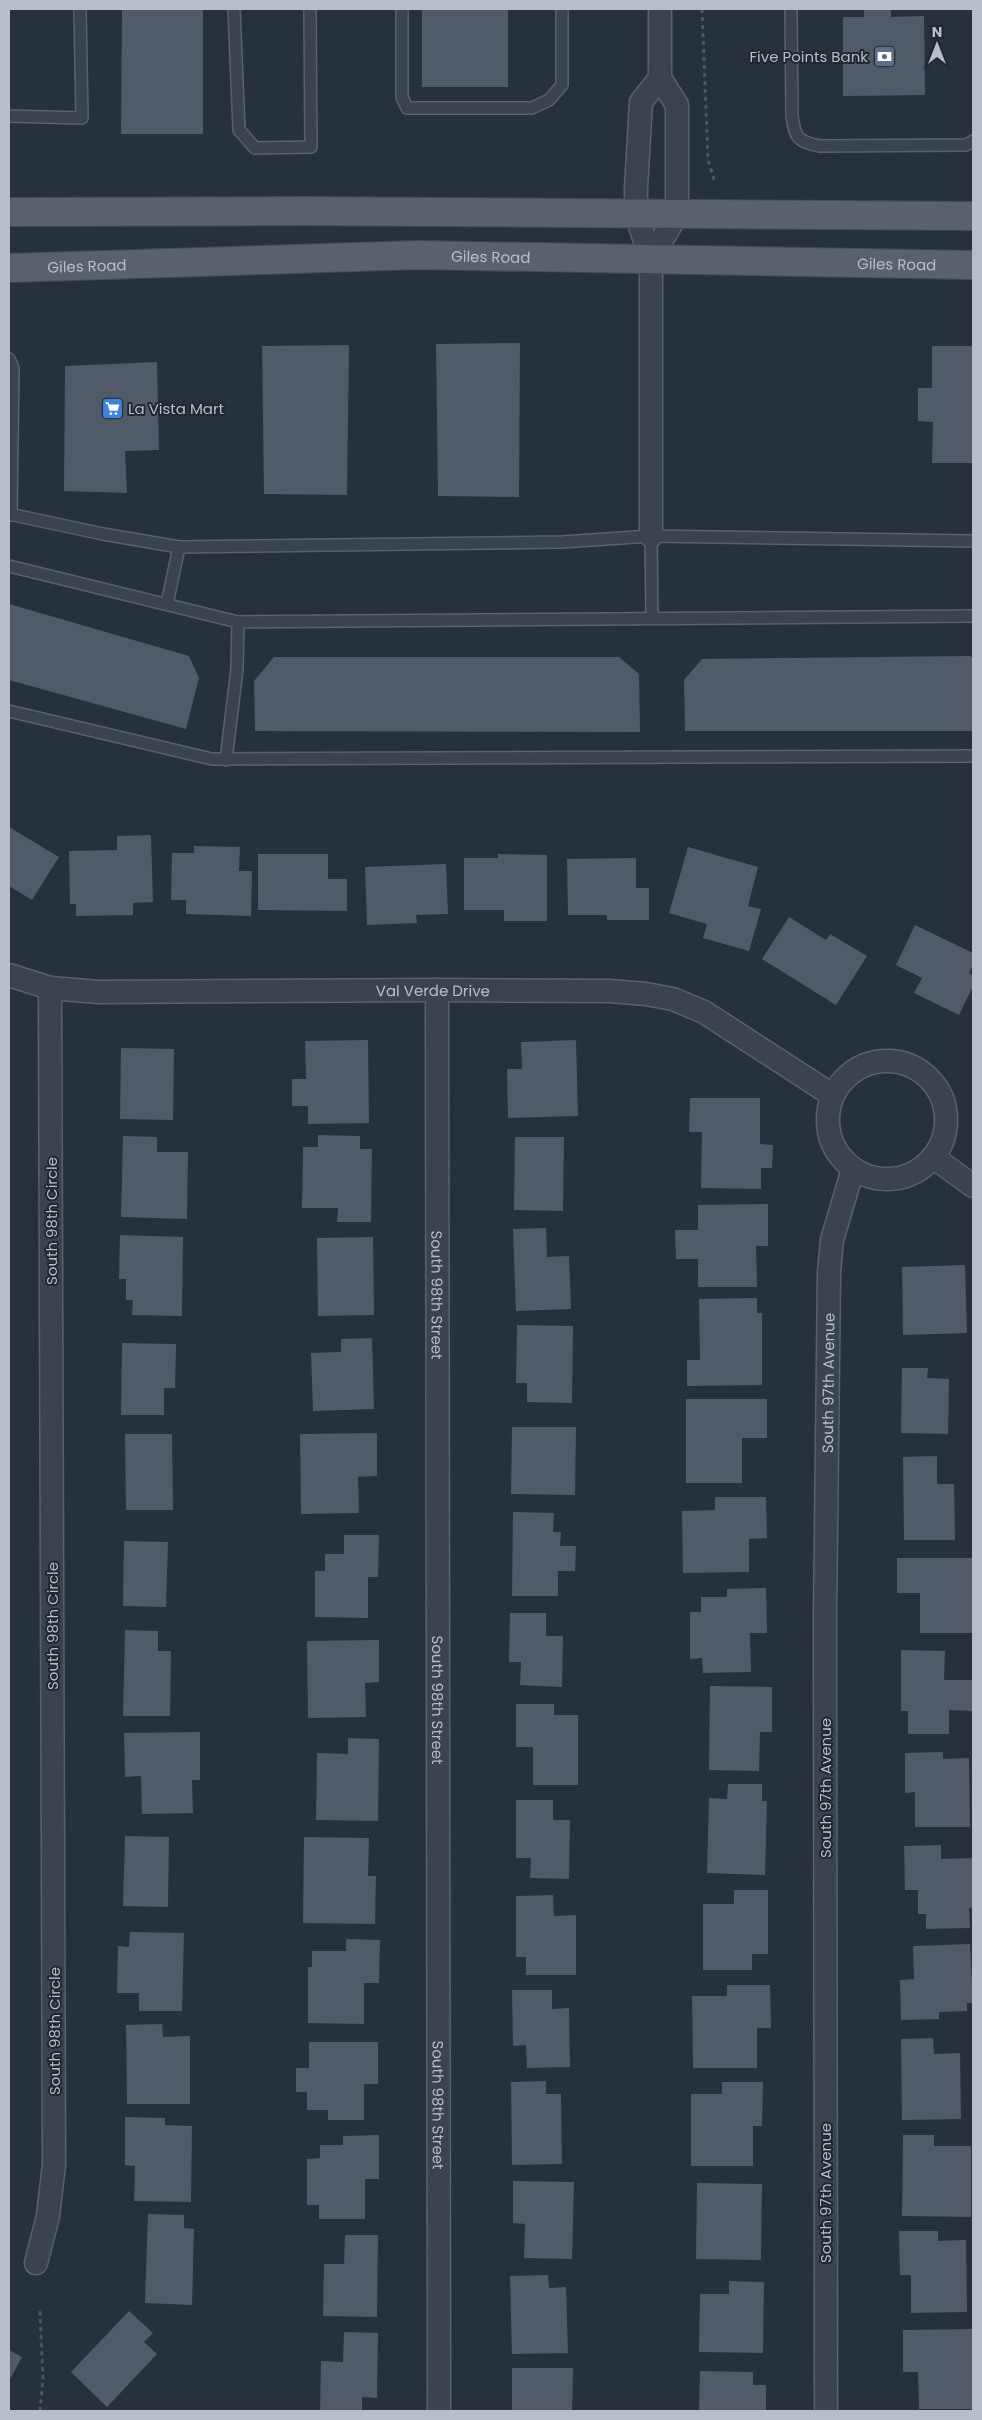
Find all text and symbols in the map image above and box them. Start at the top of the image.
north arrow [912,20,962,70]
text: N [932,22,942,42]
bank icon: Five Points Bank [872,44,896,68]
place label: Five Points Bank [749,46,868,67]
street label: Giles Road [451,245,531,268]
street label: Giles Road [857,252,937,275]
street label: Giles Road [47,254,127,277]
supermarket icon: La Vista Mart [100,396,124,420]
place label: La Vista Mart [128,398,224,419]
street label: Val Verde Drive [376,979,490,1001]
street label: South 98th Circle [41,1157,62,1285]
street label: South 98th Street [427,1230,448,1360]
street label: South 97th Avenue [816,1313,839,1453]
street label: South 98th Circle [42,1562,63,1690]
street label: South 98th Street [427,1635,449,1765]
street label: South 97th Avenue [815,1718,836,1858]
street label: South 98th Circle [44,1967,65,2095]
street label: South 98th Street [428,2040,449,2170]
street label: South 97th Avenue [815,2123,836,2263]

